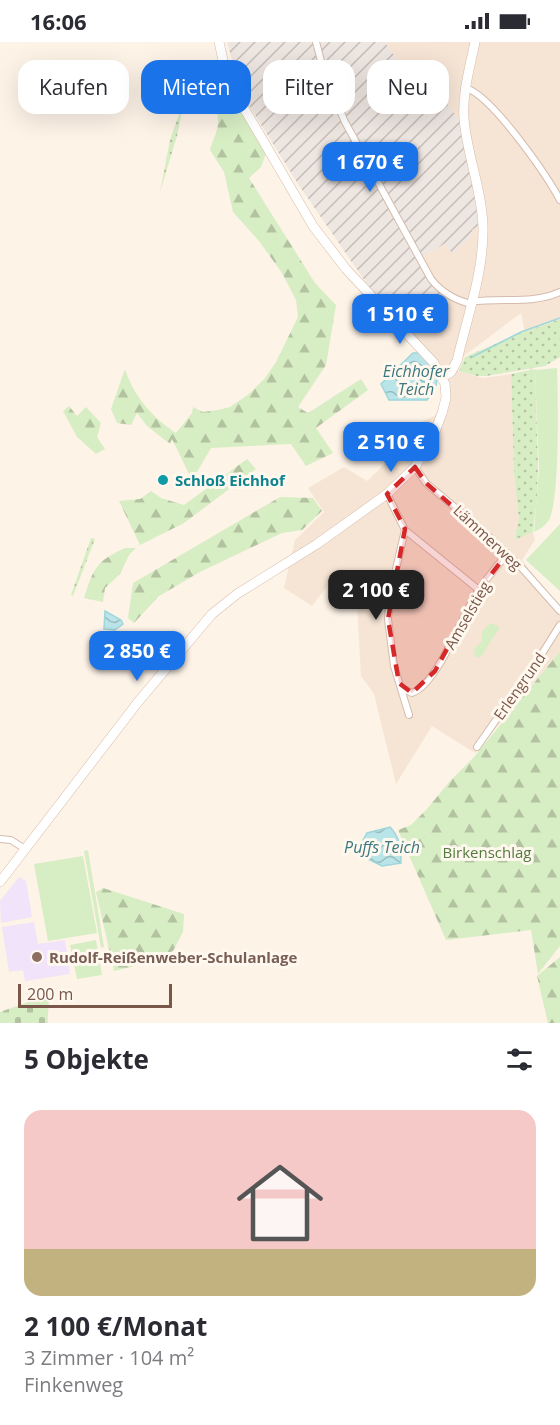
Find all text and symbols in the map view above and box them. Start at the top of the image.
text: 16:06 [30,6,87,36]
chip: Kaufen [18,60,129,114]
chip: Mieten [141,60,251,114]
chip: Filter [263,60,355,114]
chip: Neu [367,60,449,114]
pin: 1 670 € [315,142,425,193]
text: 1 670 € [336,148,404,175]
pin: 1 510 € [345,294,455,345]
text: 1 510 € [366,300,434,327]
water label: Eichhofer Teich [383,360,450,400]
pin: 2 510 € [336,422,446,473]
text: 2 510 € [357,428,425,455]
place label: Schloß Eichhof [175,470,286,490]
marker: Schloß Eichhof [156,473,170,487]
street label: Lämmerweg [449,500,527,574]
pin: 2 100 € [321,570,431,621]
text: 2 100 € [342,576,410,603]
street label: Amselstieg [439,577,495,653]
pin: 2 850 € [82,631,192,682]
text: 2 850 € [103,637,171,664]
street label: Erlengrund [489,648,549,724]
water label: Puffs Teich [344,836,420,858]
park label: Birkenschlag [443,842,531,862]
place label: Rudolf-Reißenweber-Schulanlage [49,947,297,967]
marker: Rudolf-Reißenweber-Schulanlage [30,950,44,964]
scale bar [18,981,172,1008]
text: 200 m [27,983,73,1005]
text: 5 Objekte [24,1041,149,1077]
icon: filters [503,1043,536,1076]
icon: home [226,1149,334,1257]
text: 2 100 €/Monat [24,1308,207,1344]
text: 3 Zimmer · 104 m² [24,1344,194,1371]
text: Finkenweg [24,1371,123,1398]

